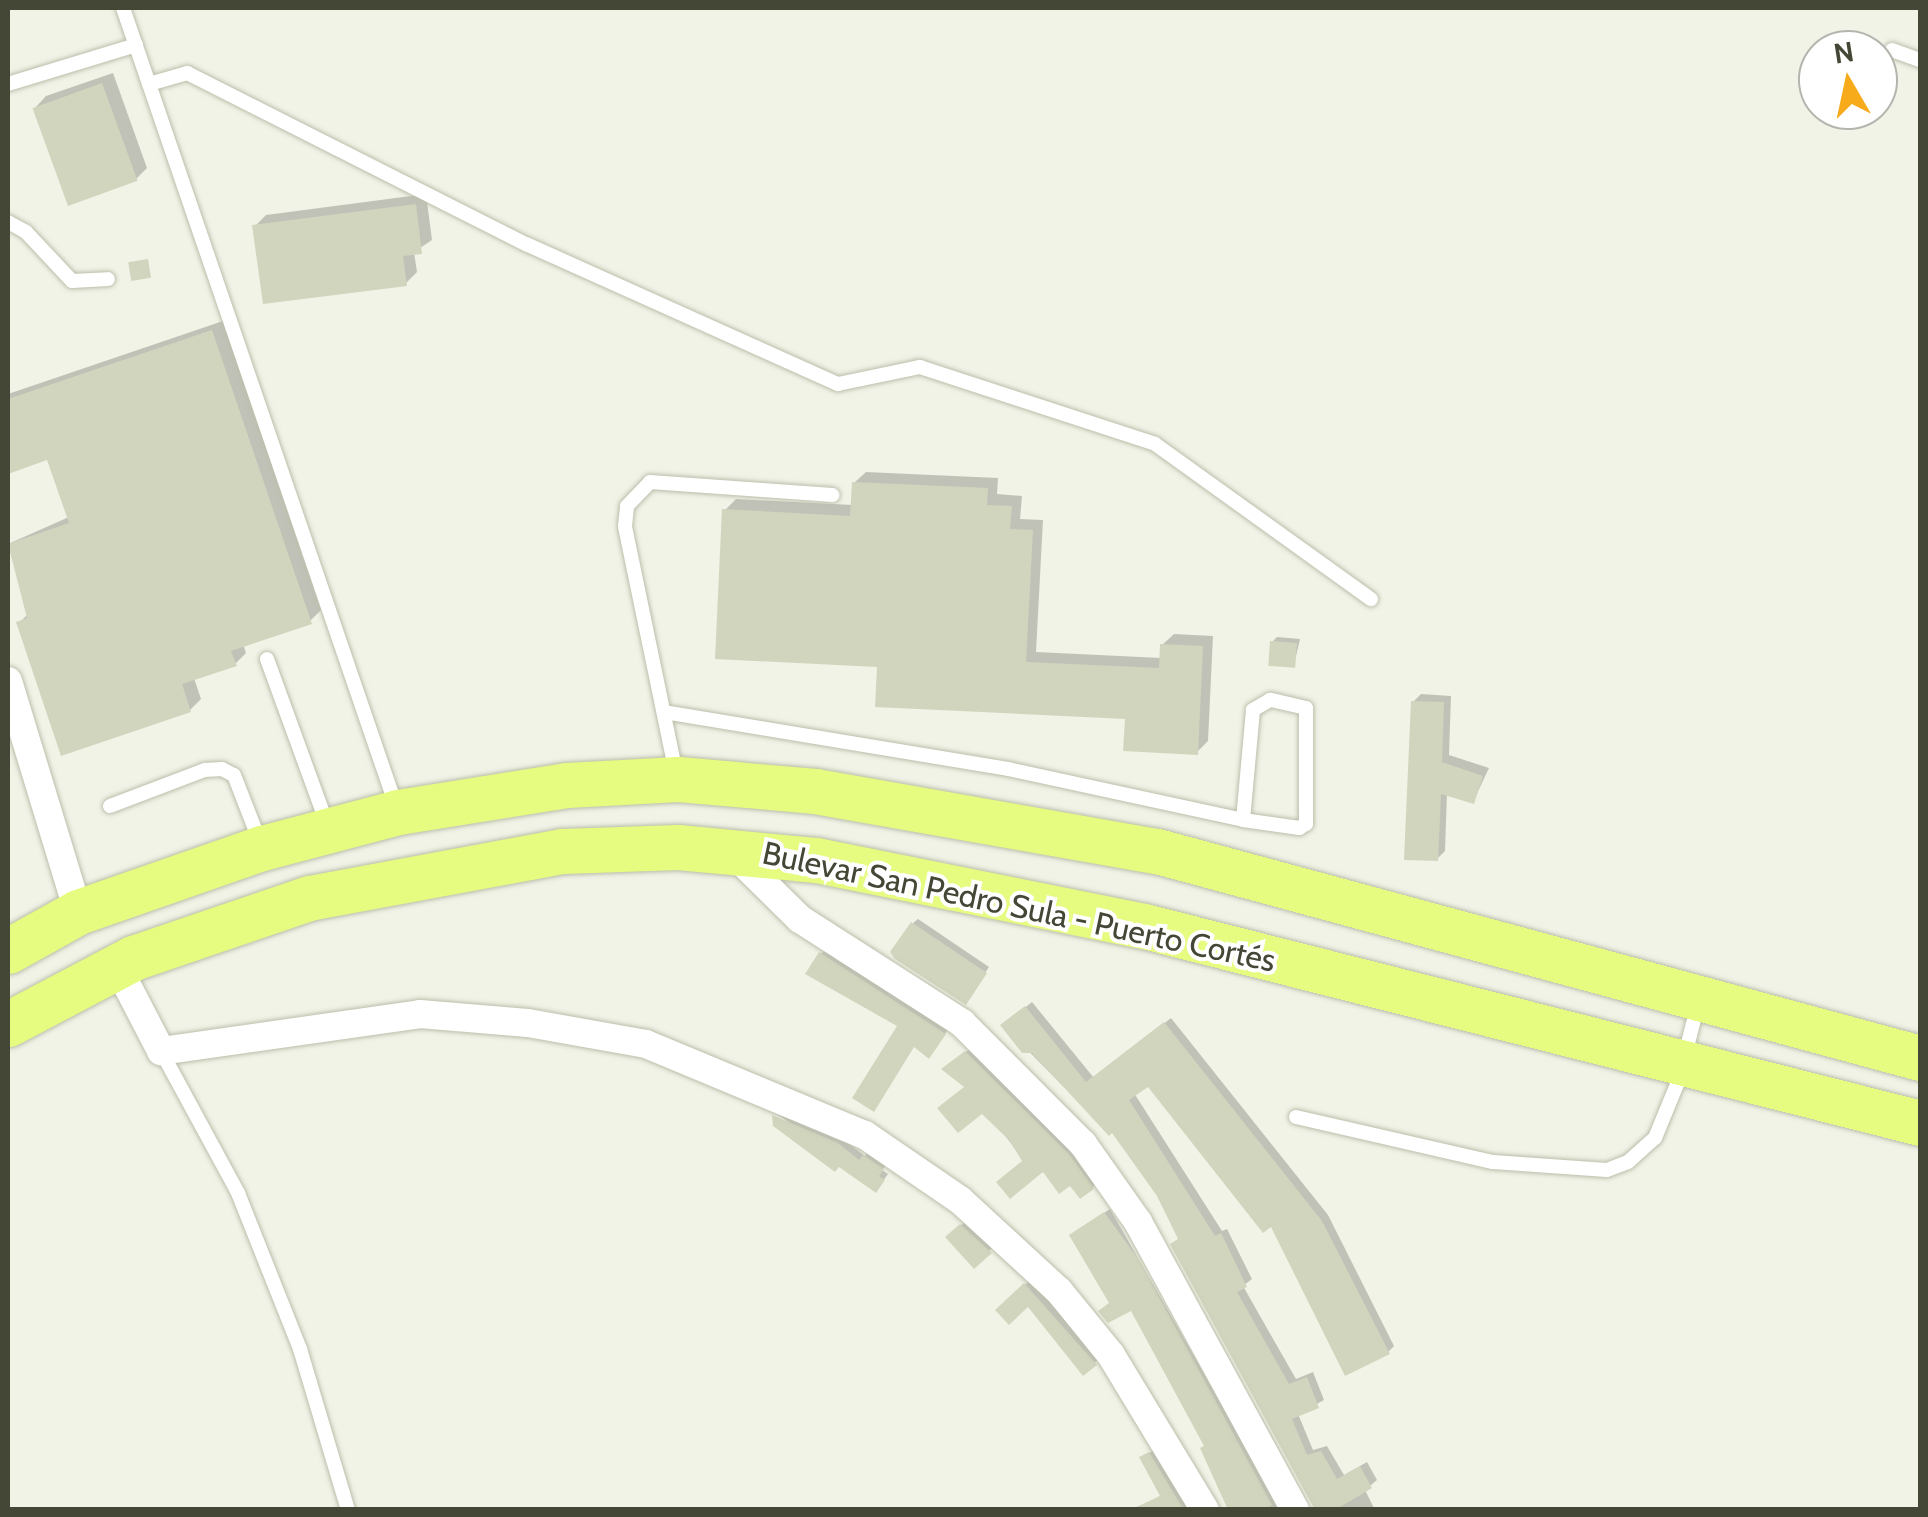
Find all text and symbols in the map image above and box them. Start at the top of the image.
north arrow [1798,30,1898,130]
text: N [1831,34,1856,71]
street label: Bulevar San Pedro Sula - Puerto Cortés [759,834,1279,980]

